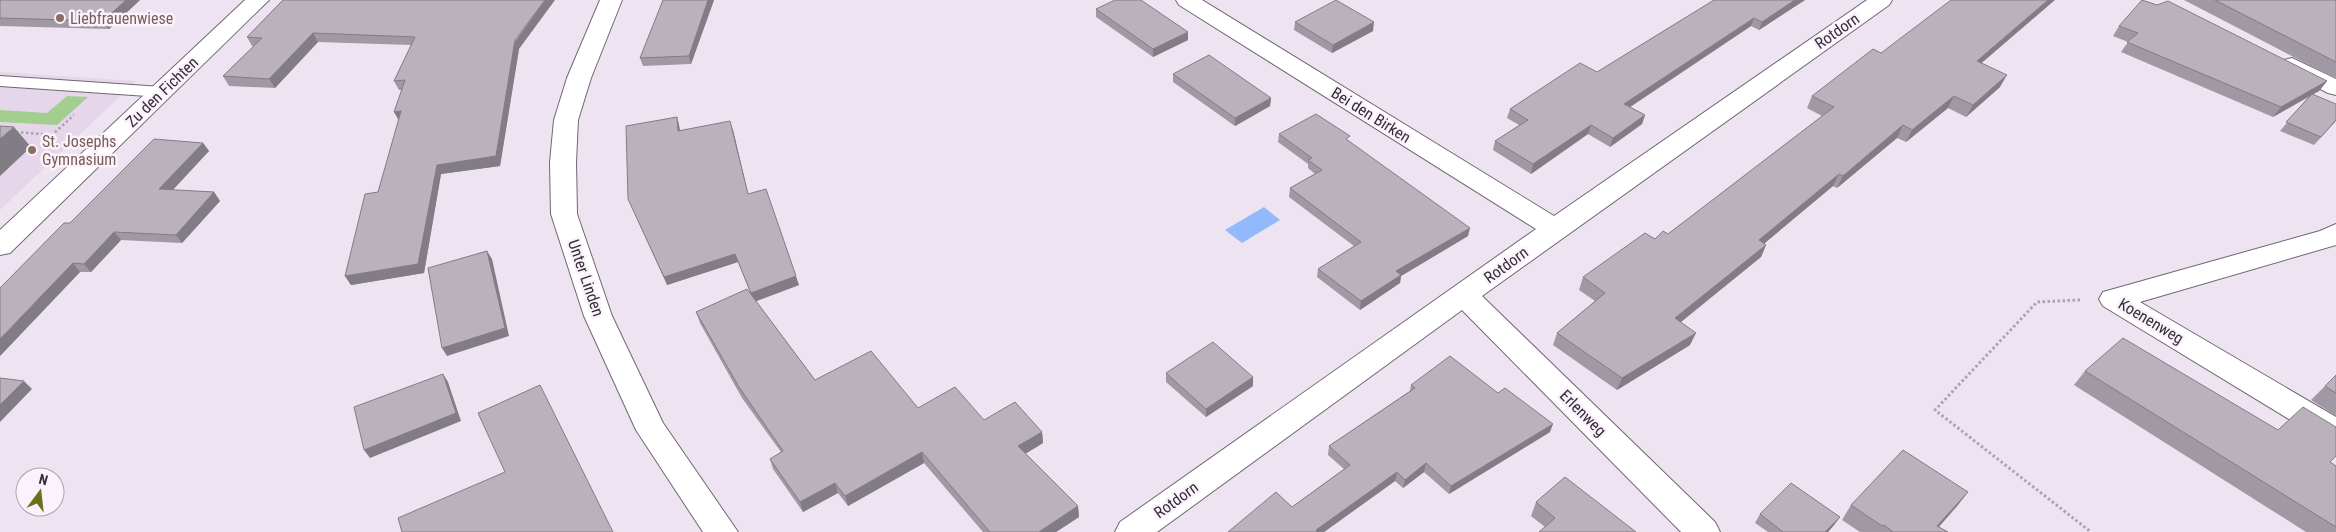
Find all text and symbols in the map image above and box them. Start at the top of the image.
place label: Liebfrauenwiese [70,9,173,28]
street label: Rotdorn [1811,9,1863,53]
marker: Liebfrauenwiese [54,12,66,24]
street label: Zu den Fichten [122,53,202,131]
street label: Bei den Birken [1328,83,1414,147]
place label: St. Josephs Gymnasium [42,132,116,169]
marker: St. Josephs Gymnasium [26,144,38,156]
street label: Unter Linden [564,237,608,319]
street label: Rotdorn [1480,243,1532,287]
street label: Koenenweg [2115,294,2187,348]
street label: Erlenweg [1556,386,1610,440]
north arrow [15,467,65,517]
text: N [37,471,50,488]
street label: Rotdorn [1150,478,1202,522]

